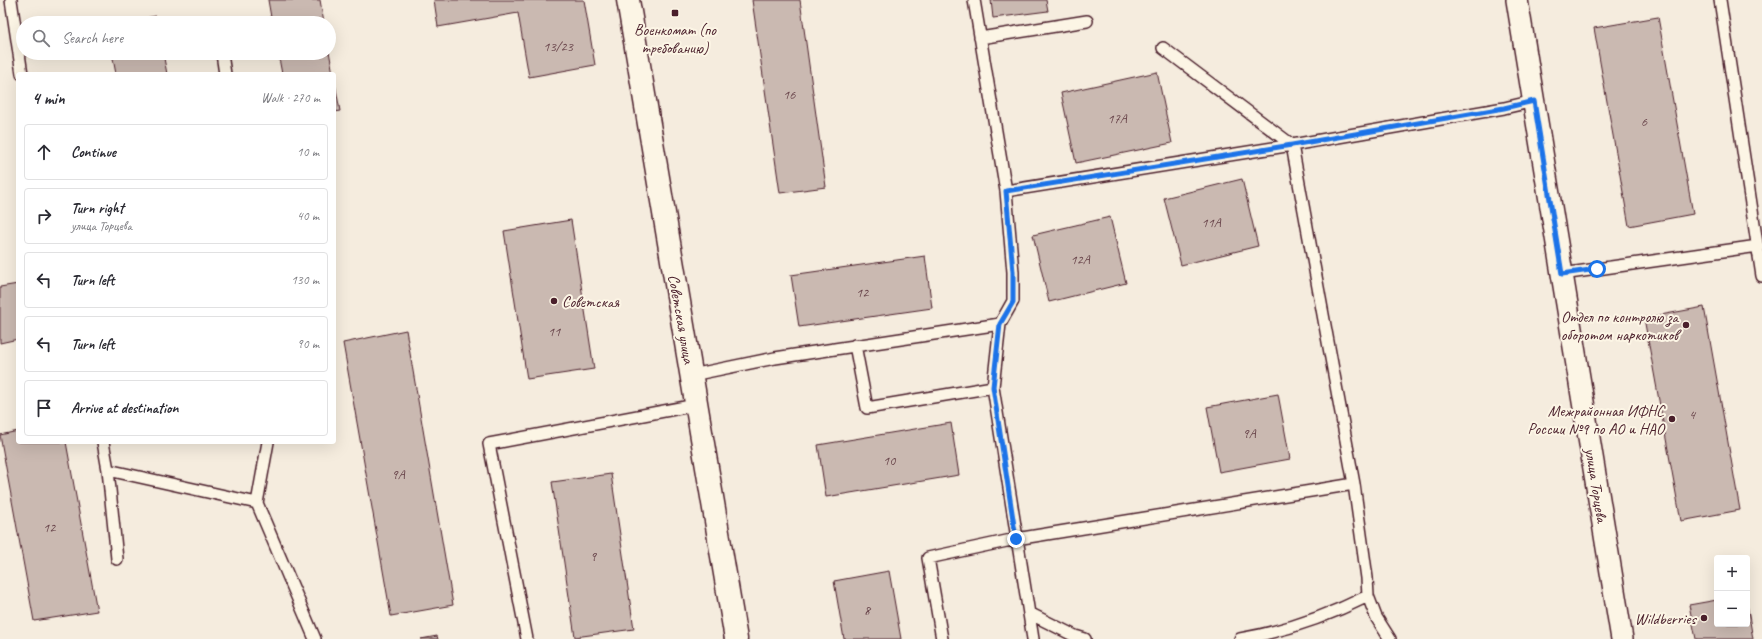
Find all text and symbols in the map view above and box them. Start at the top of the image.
marker: Военкомат (по требованию) [670,8,680,18]
search box [16,16,336,60]
place label: Военкомат (по требованию) [634,20,717,58]
icon: search [30,27,52,49]
text: Search here [62,29,123,48]
house number: 13/23 [543,38,575,55]
house number: 16 [783,86,796,103]
text: 4 min [32,88,65,109]
text: Walk · 270 m [261,90,320,106]
house number: 17А [1107,110,1128,127]
house number: 6 [1641,113,1648,130]
icon: ahead [33,141,55,163]
text: Continue [71,143,116,162]
text: 10 m [297,144,319,160]
text: Turn right [71,199,124,218]
icon: right [33,205,55,227]
text: 40 m [297,208,319,224]
house number: 11А [1201,214,1222,231]
text: улица Торцева [71,218,132,234]
house number: 12А [1070,251,1091,268]
route start [1588,260,1606,278]
icon: left [33,269,55,291]
text: Turn left [71,271,114,290]
text: 130 m [291,272,319,288]
street label: Советская улица [663,273,699,366]
house number: 12 [856,284,870,301]
place label: Советская [562,292,620,312]
marker: Советская [549,296,559,306]
place label: Отдел по контролю за оборотом наркотиков [1561,307,1682,345]
marker: Отдел по контролю за оборотом наркотиков [1681,320,1691,330]
house number: 11 [548,323,561,340]
icon: left [33,333,55,355]
text: Turn left [71,335,114,354]
text: 90 m [297,336,319,352]
icon: arrive [33,397,55,419]
text: Arrive at destination [71,399,178,418]
place label: Межрайонная ИФНС России №9 по АО и НАО [1528,401,1666,439]
house number: 4 [1689,406,1697,423]
marker: Межрайонная ИФНС России №9 по АО и НАО [1667,414,1677,424]
house number: 9А [1242,425,1257,442]
street label: улица Торцева [1580,446,1612,525]
house number: 10 [883,452,897,469]
house number: 9А [391,466,406,483]
house number: 12 [43,519,57,536]
route end [1007,530,1025,548]
house number: 9 [590,548,598,565]
map controls [1714,555,1750,627]
button: + [1714,555,1750,591]
button: − [1714,591,1750,627]
house number: 8 [864,602,872,619]
place label: Wildberries [1635,609,1698,629]
marker: Wildberries [1699,613,1709,623]

